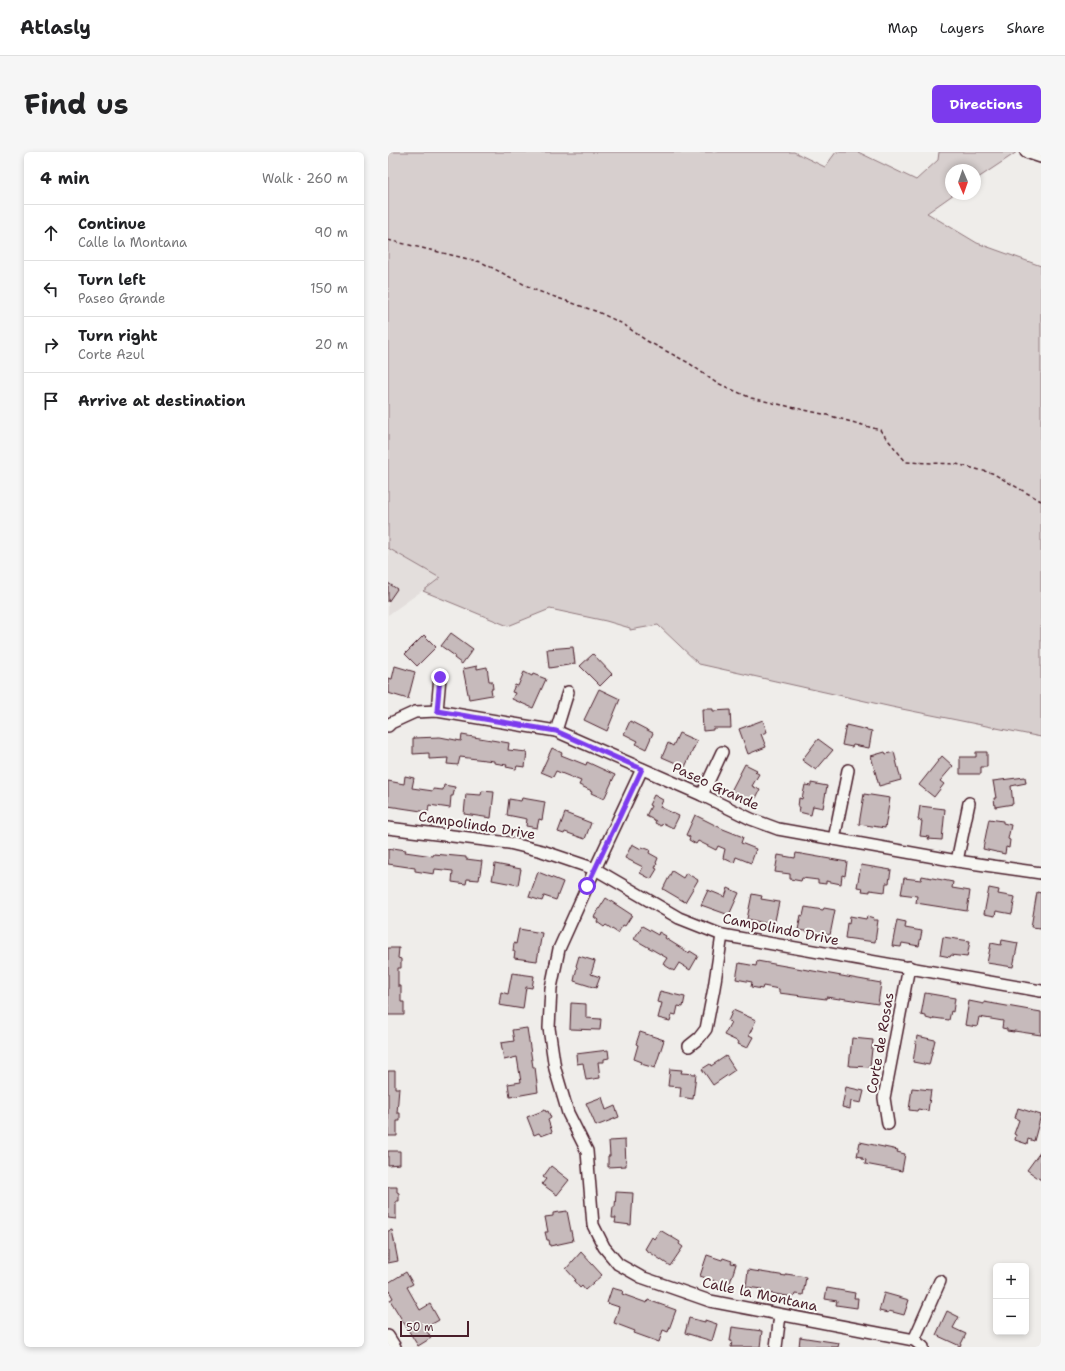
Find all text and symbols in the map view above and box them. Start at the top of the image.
text: Atlasly [20,15,91,40]
text: Map [888,19,918,37]
text: Layers [940,19,984,37]
text: Share [1006,19,1045,37]
text: Find us [24,85,129,123]
button: Directions [932,85,1041,123]
north arrow [945,164,981,200]
text: 4 min [40,167,90,189]
text: Walk · 260 m [262,170,348,187]
text: Continue [78,214,146,234]
icon: ahead [40,222,62,244]
text: 90 m [314,224,348,241]
text: Calle la Montana [78,234,187,251]
text: Turn left [78,270,146,290]
icon: left [40,278,62,300]
text: 150 m [310,280,348,297]
text: Paseo Grande [78,290,165,307]
text: Turn right [78,326,158,346]
icon: right [40,334,62,356]
text: 20 m [315,336,348,353]
text: Corte Azul [78,346,144,363]
icon: arrive [40,390,62,412]
text: Arrive at destination [78,391,246,411]
route end [431,668,449,686]
street label: Paseo Grande [670,758,762,814]
street label: Campolindo Drive [417,807,537,843]
route start [578,877,596,895]
street label: Campolindo Drive [721,909,841,949]
street label: Corte de Rosas [862,991,898,1095]
map controls [993,1263,1029,1335]
button: + [993,1263,1029,1299]
street label: Calle la Montana [701,1273,820,1315]
button: − [993,1299,1029,1335]
scale bar [400,1319,469,1338]
text: 50 m [406,1320,434,1335]

